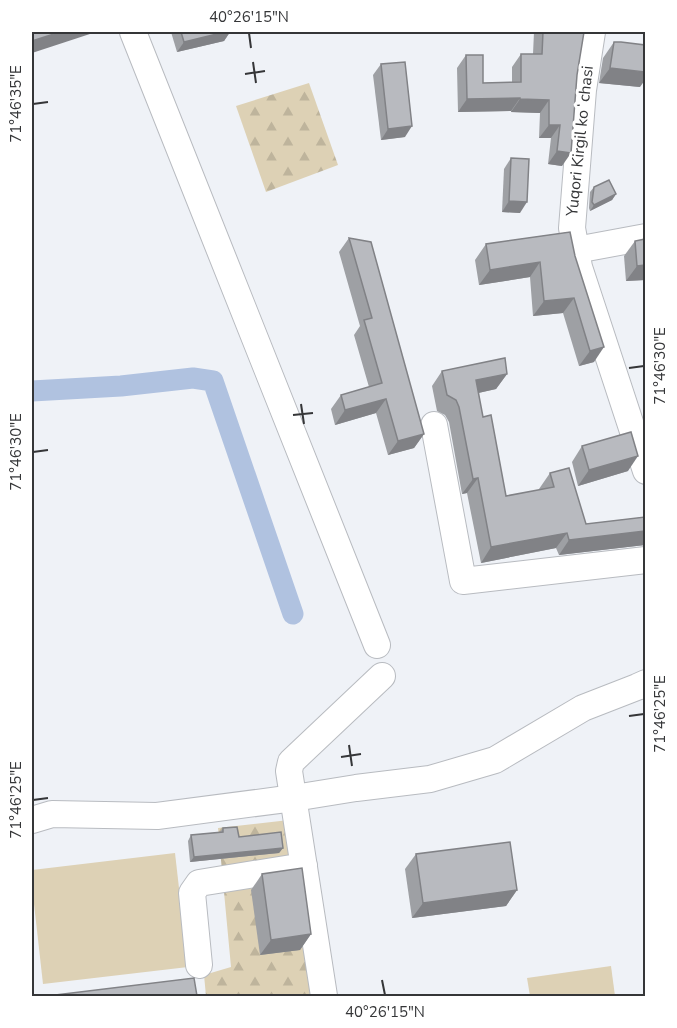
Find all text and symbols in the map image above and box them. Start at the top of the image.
text: 40°26'15"N [209,7,289,27]
text: 71°46'35"E [6,65,26,143]
street label: Yuqori Kirgil koʻchasi [561,65,599,218]
text: 71°46'30"E [650,327,670,405]
text: 71°46'30"E [6,413,26,491]
text: 71°46'25"E [650,675,670,753]
text: 71°46'25"E [6,761,26,839]
text: 40°26'15"N [345,1002,425,1022]

